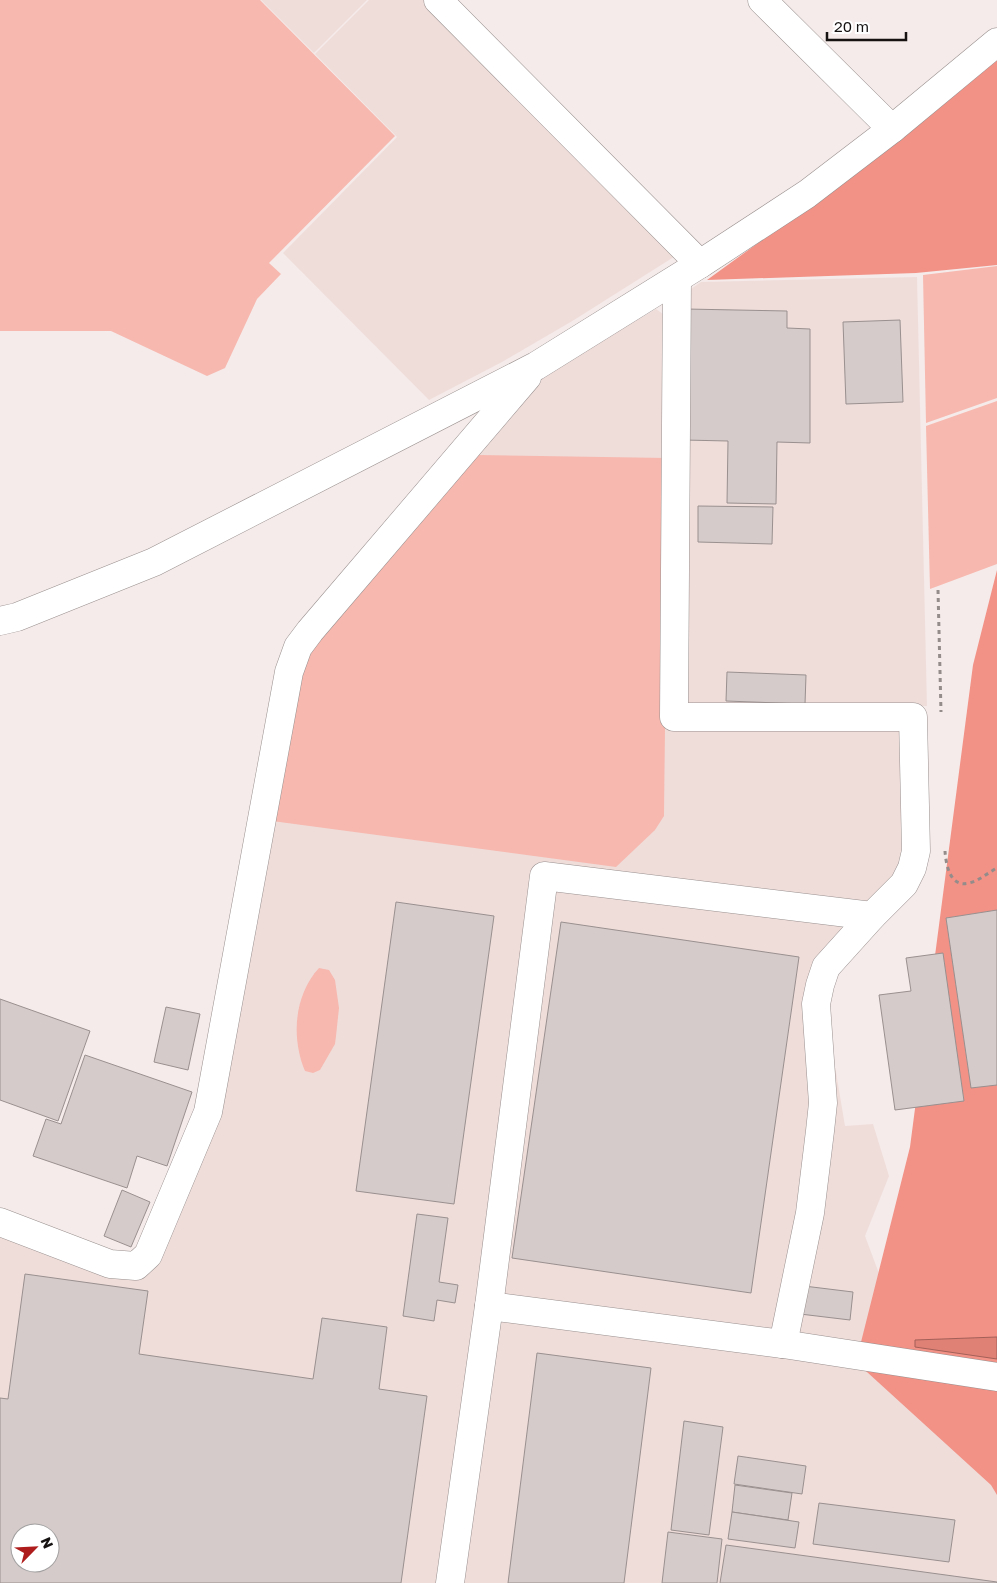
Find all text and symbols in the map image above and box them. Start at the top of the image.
scale bar [827,10,906,42]
text: 20 m [834,17,869,35]
north arrow [10,1523,60,1573]
text: N [37,1534,57,1551]

